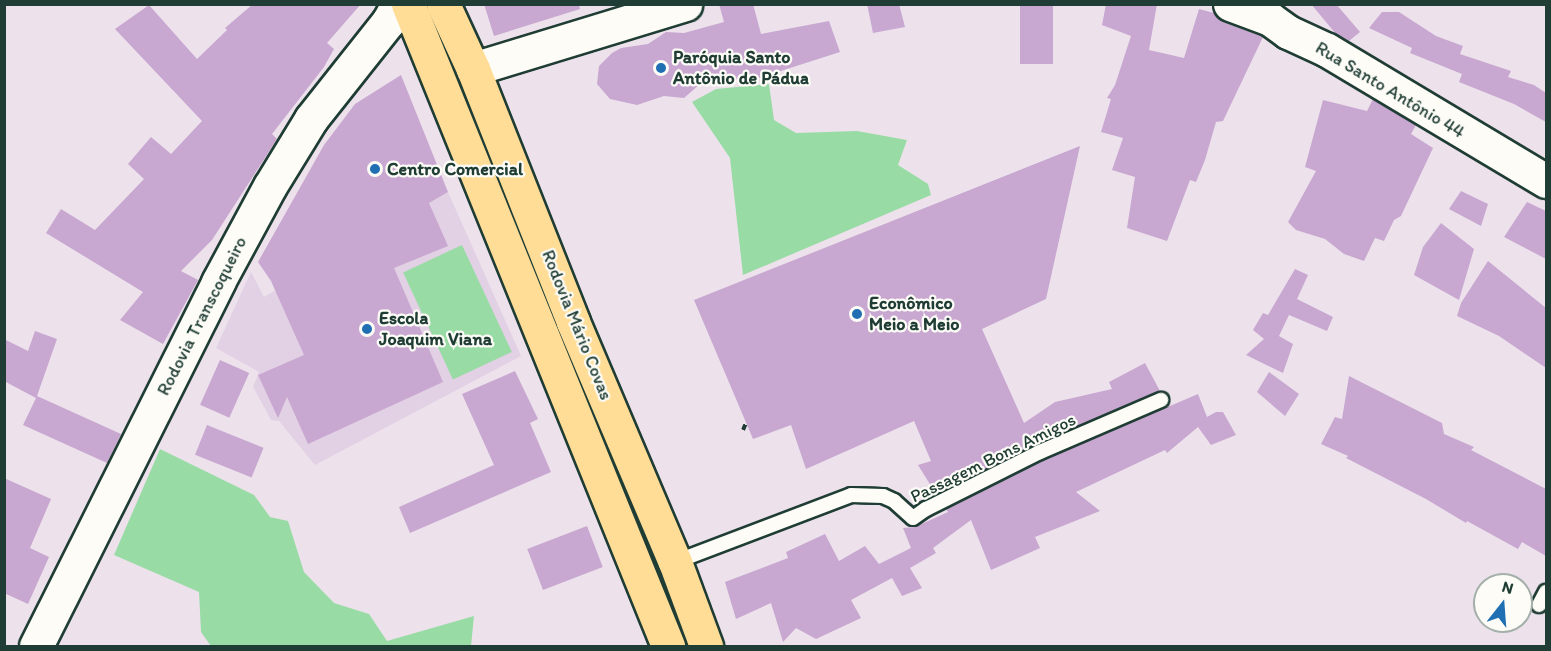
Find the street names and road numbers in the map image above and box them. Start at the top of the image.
street label: Rua Santo Antônio 44 [1311,37,1469,143]
street label: Rodovia Transcoqueiro [153,233,251,399]
street label: Rodovia Mário Covas [537,247,617,403]
street label: Passagem Bons Amigos [907,408,1079,508]

